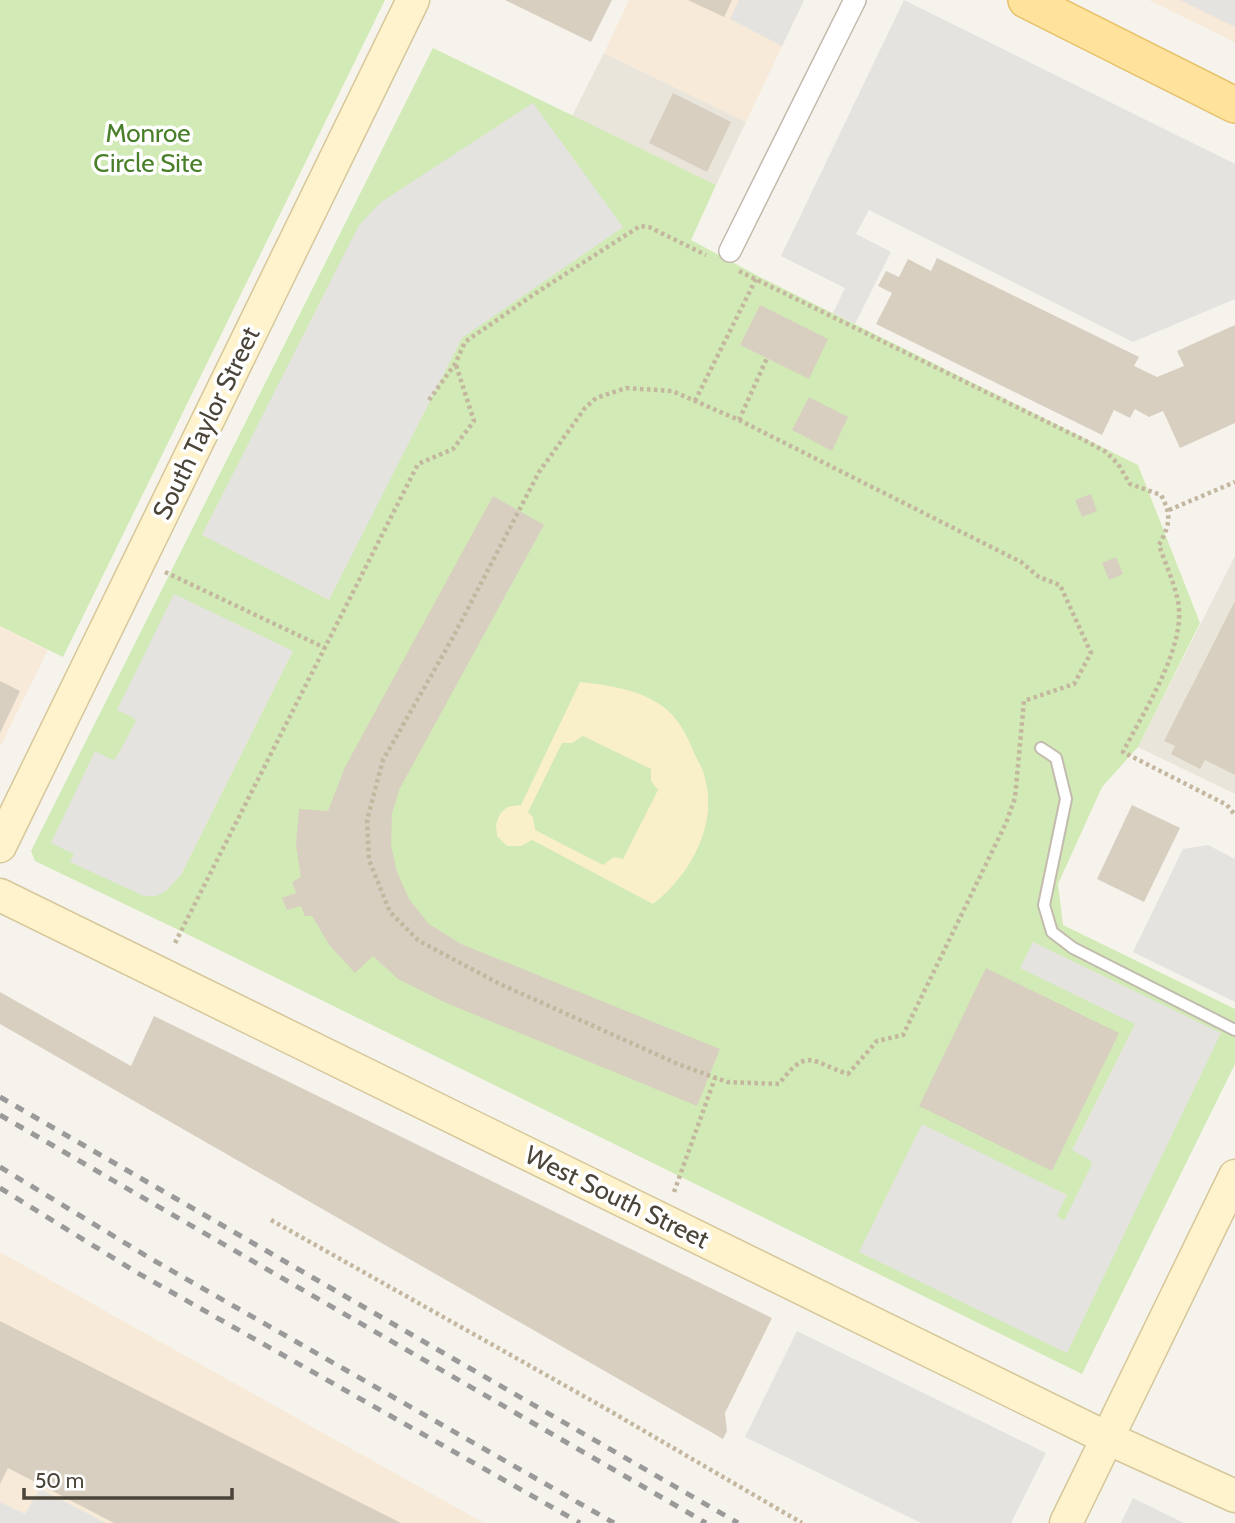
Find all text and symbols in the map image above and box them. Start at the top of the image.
park label: Monroe Circle Site [93,117,203,179]
street label: South Taylor Street [146,321,267,525]
street label: West South Street [520,1139,715,1256]
scale bar [24,1456,233,1500]
text: 50 m [35,1468,84,1493]

